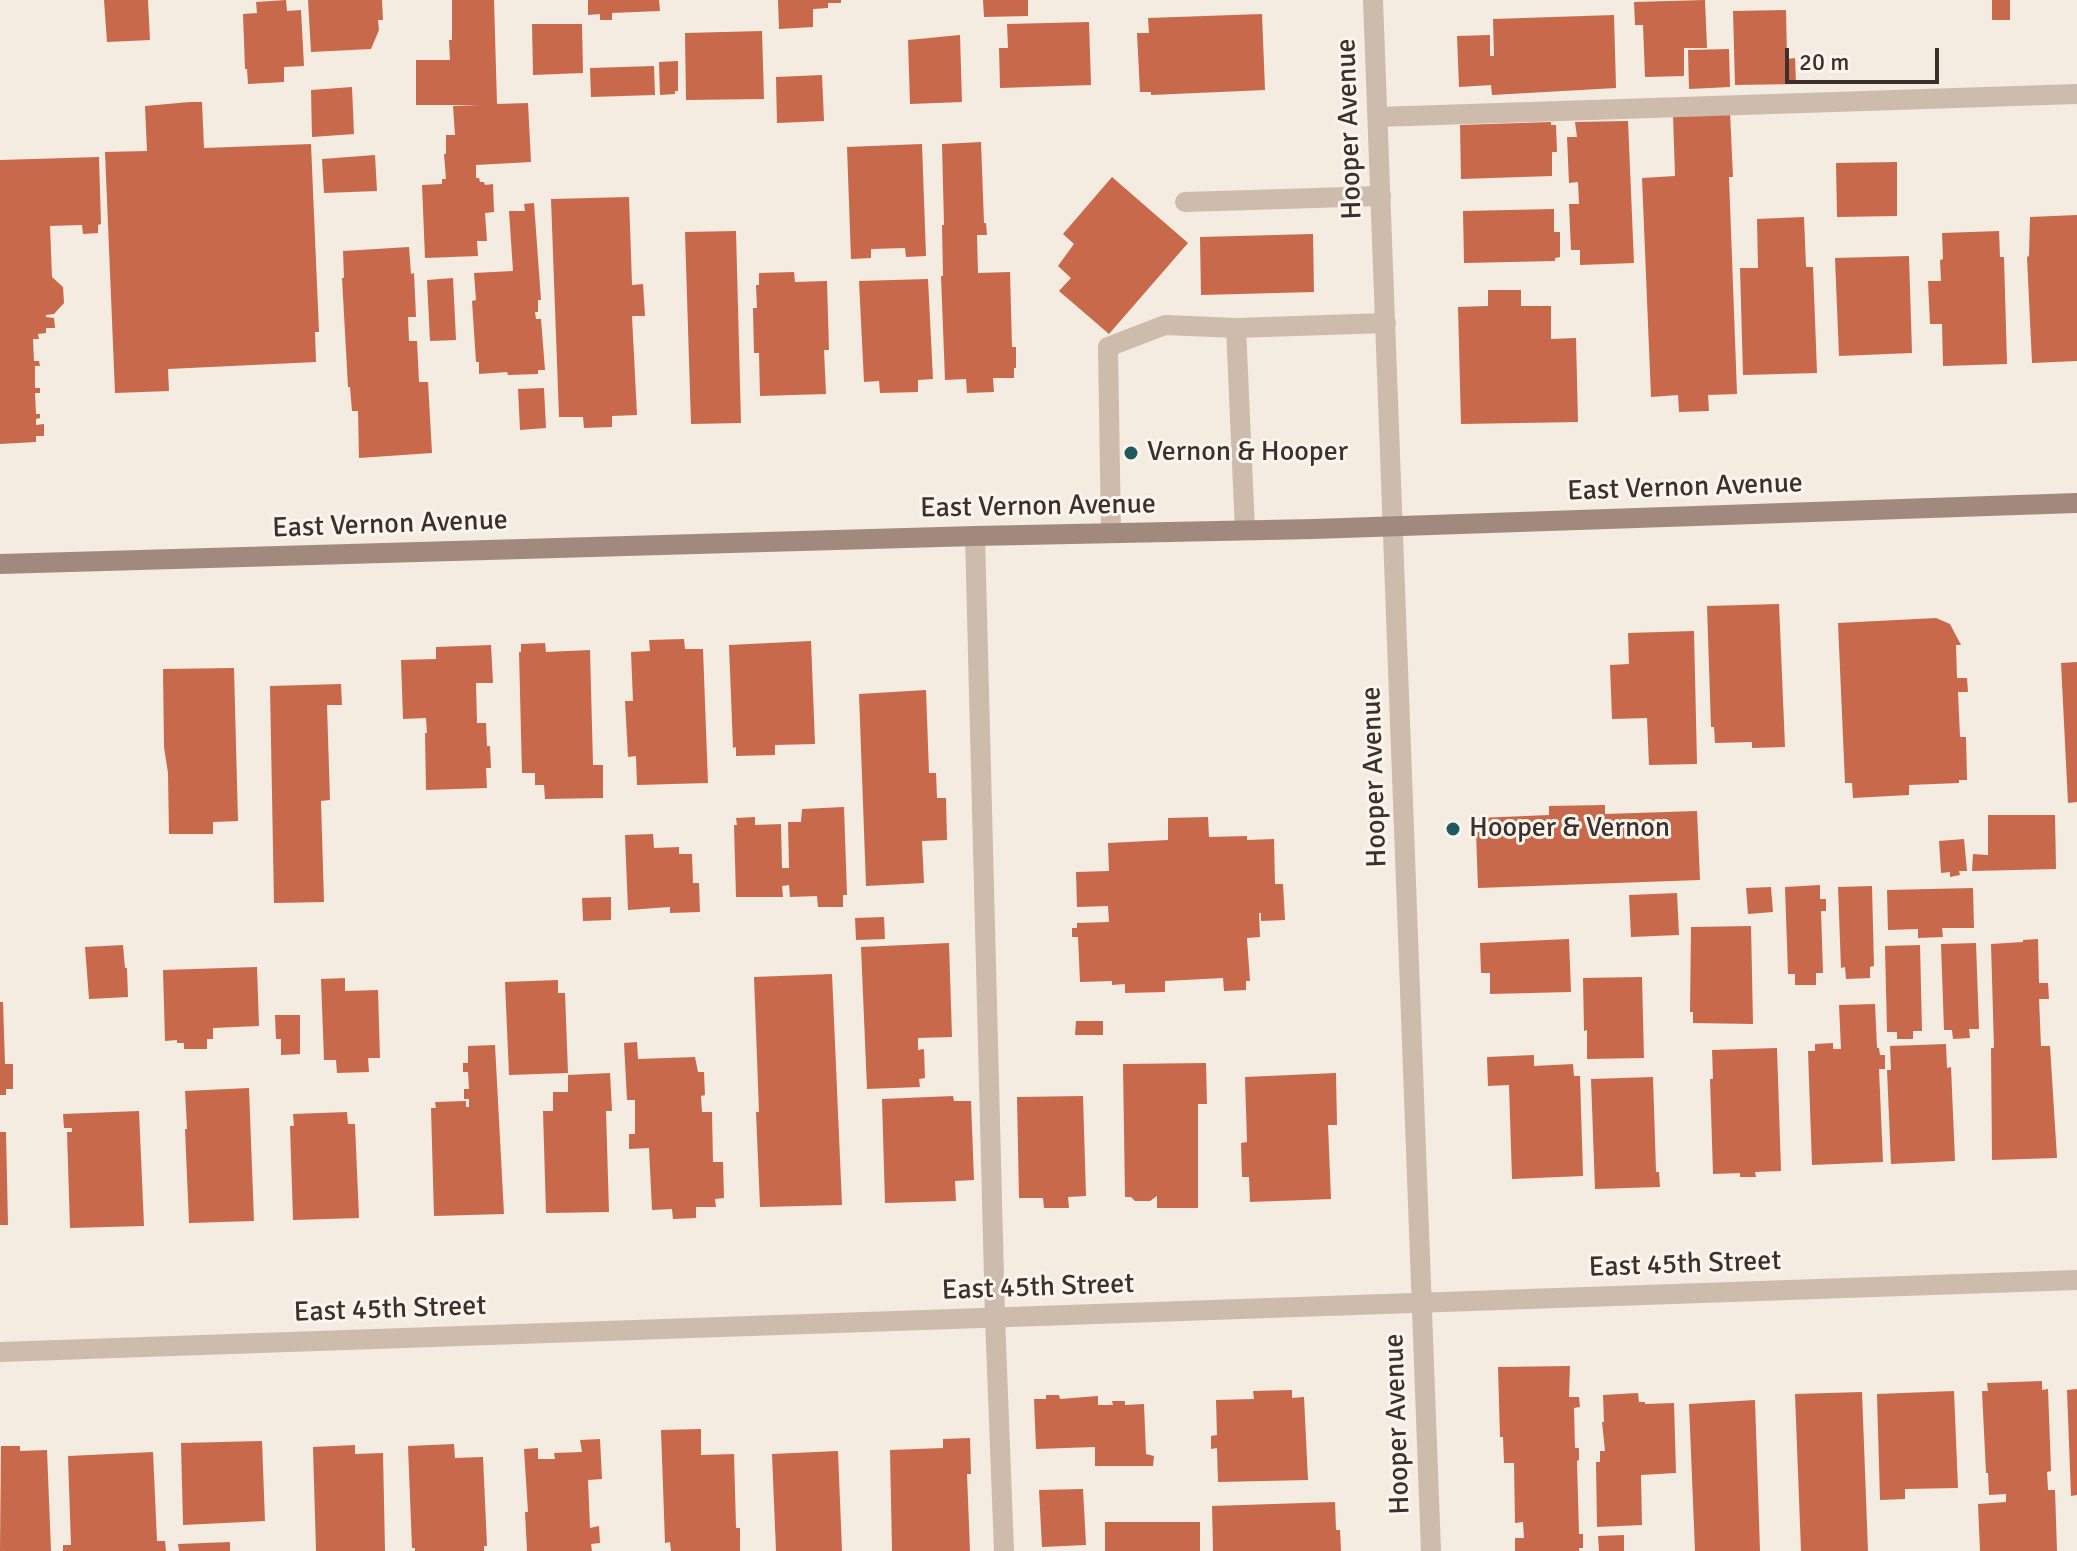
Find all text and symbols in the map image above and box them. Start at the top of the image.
scale bar [1789,32,1943,82]
street label: Hooper Avenue [1330,38,1370,220]
text: 20 m [1799,47,1849,77]
place label: Vernon & Hooper [1147,436,1348,470]
marker: Vernon & Hooper [1122,444,1140,462]
street label: East Vernon Avenue [1567,467,1803,509]
street label: East Vernon Avenue [920,488,1156,526]
street label: East Vernon Avenue [272,504,508,546]
street label: Hooper Avenue [1355,686,1395,868]
place label: Hooper & Vernon [1469,812,1670,846]
marker: Hooper & Vernon [1444,820,1462,838]
street label: East 45th Street [1588,1245,1782,1285]
street label: East 45th Street [941,1268,1135,1308]
street label: East 45th Street [293,1290,487,1330]
street label: Hooper Avenue [1378,1333,1418,1515]

